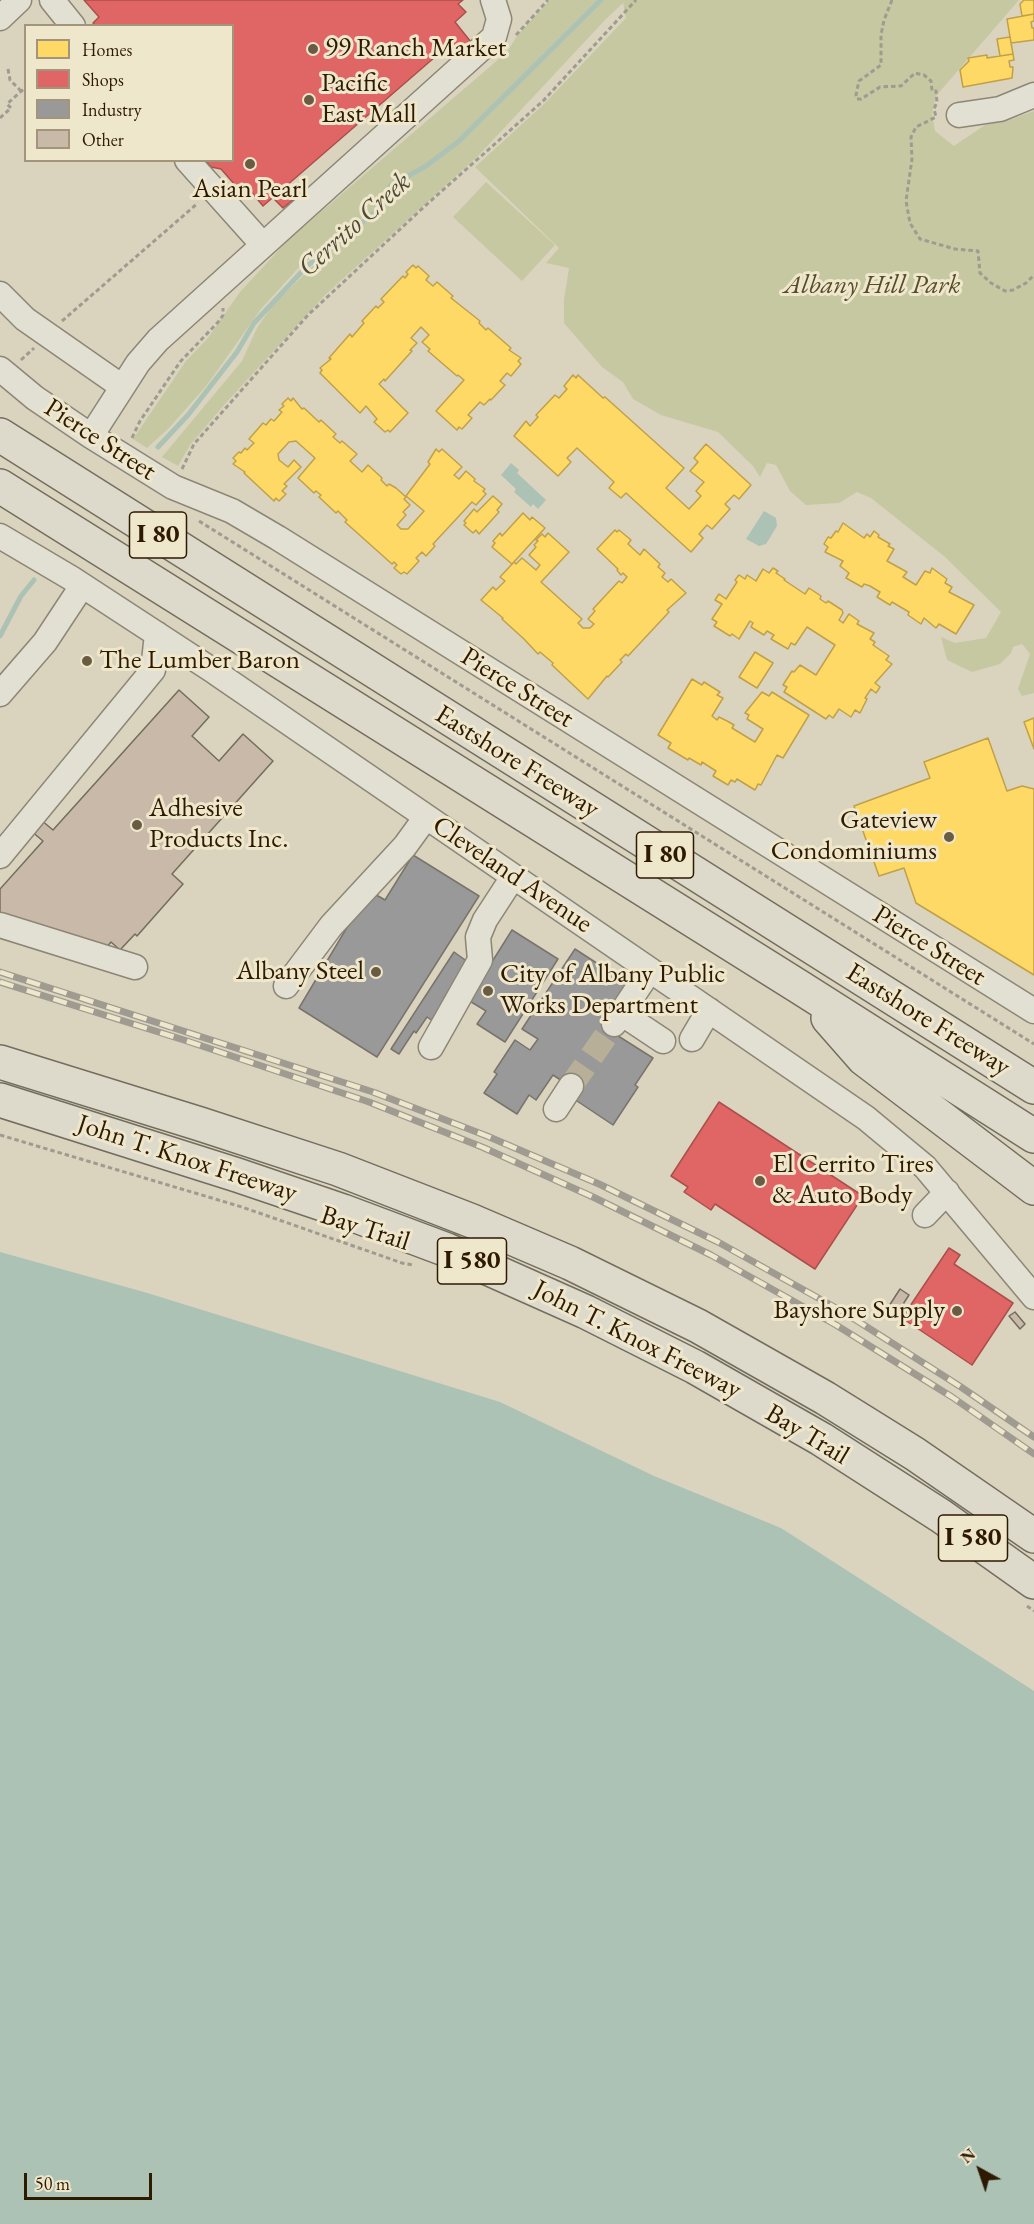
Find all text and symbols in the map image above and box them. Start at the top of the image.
legend [24,24,234,162]
place label: 99 Ranch Market [325,33,506,65]
text: Homes [82,38,132,61]
marker: 99 Ranch Market [306,42,320,56]
text: Shops [82,68,124,91]
place label: Pacific East Mall [321,68,416,131]
marker: Pacific East Mall [302,93,316,107]
text: Industry [82,98,142,121]
text: Other [82,128,124,151]
marker: Asian Pearl [243,157,257,171]
water label: Cerrito Creek [292,166,418,284]
place label: Asian Pearl [193,174,307,206]
park label: Albany Hill Park [783,270,961,302]
street label: Pierce Street [38,392,162,488]
road number: I 80 [130,512,186,558]
street label: Pierce Street [455,641,579,735]
place label: The Lumber Baron [99,645,300,677]
marker: The Lumber Baron [80,654,94,668]
street label: Eastshore Freeway [429,699,605,825]
place label: Adhesive Products Inc. [149,793,288,856]
place label: Gateview Condominiums [771,805,937,868]
street label: Cleveland Avenue [426,810,598,940]
marker: Adhesive Products Inc. [130,818,144,832]
marker: Gateview Condominiums [942,830,956,844]
road number: I 80 [636,832,694,878]
street label: Pierce Street [867,899,991,993]
place label: Albany Steel [236,956,364,988]
street label: Eastshore Freeway [840,957,1016,1083]
place label: City of Albany Public Works Department [500,959,725,1022]
marker: Albany Steel [369,965,383,979]
marker: City of Albany Public Works Department [481,984,495,998]
street label: John T. Knox Freeway [73,1108,301,1210]
place label: El Cerrito Tires & Auto Body [772,1149,934,1212]
marker: El Cerrito Tires & Auto Body [753,1174,767,1188]
street label: Bay Trail [316,1199,414,1259]
road number: I 580 [438,1238,506,1284]
street label: John T. Knox Freeway [527,1273,747,1407]
place label: Bayshore Supply [773,1295,945,1327]
marker: Bayshore Supply [950,1304,964,1318]
street label: Bay Trail [759,1397,855,1473]
road number: I 580 [938,1515,1008,1561]
north arrow [950,2140,1010,2200]
text: N [956,2144,980,2168]
scale bar [27,2161,154,2199]
text: 50 m [35,2172,70,2195]

